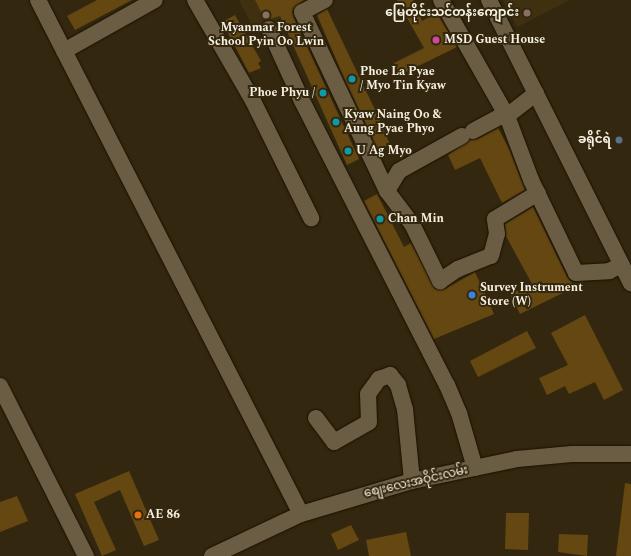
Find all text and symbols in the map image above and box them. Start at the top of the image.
place label: မြေတိုင်းသင်တန်းကျောင်း [385,6,519,20]
marker: မြေတိုင်းသင်တန်းကျောင်း [522,8,532,18]
marker: Myanmar Forest School Pyin Oo Lwin [261,10,271,20]
place label: Myanmar Forest School Pyin Oo Lwin [208,21,324,49]
place label: MSD Guest House [444,33,545,47]
marker: MSD Guest House [431,35,441,45]
place label: Phoe La Pyae / Myo Tin Kyaw [360,65,446,93]
marker: Phoe La Pyae / Myo Tin Kyaw [347,74,357,84]
place label: Phoe Phyu / [249,86,315,100]
marker: Phoe Phyu / [318,88,328,98]
place label: Kyaw Naing Oo & Aung Pyae Phyo [344,108,442,136]
marker: Kyaw Naing Oo & Aung Pyae Phyo [331,117,341,127]
place label: ခရိုင်ရဲ [578,133,611,147]
marker: ခရိုင်ရဲ [614,135,624,145]
place label: U Ag Myo [356,144,412,158]
marker: U Ag Myo [343,146,353,156]
place label: Chan Min [388,212,444,226]
marker: Chan Min [375,214,385,224]
place label: Survey Instrument Store (W) [480,281,583,309]
marker: Survey Instrument Store (W) [467,290,477,300]
street label: စျေးလေးအဝိုင်းလမ်း [363,463,469,501]
place label: AE 86 [146,508,180,522]
marker: AE 86 [133,510,143,520]

